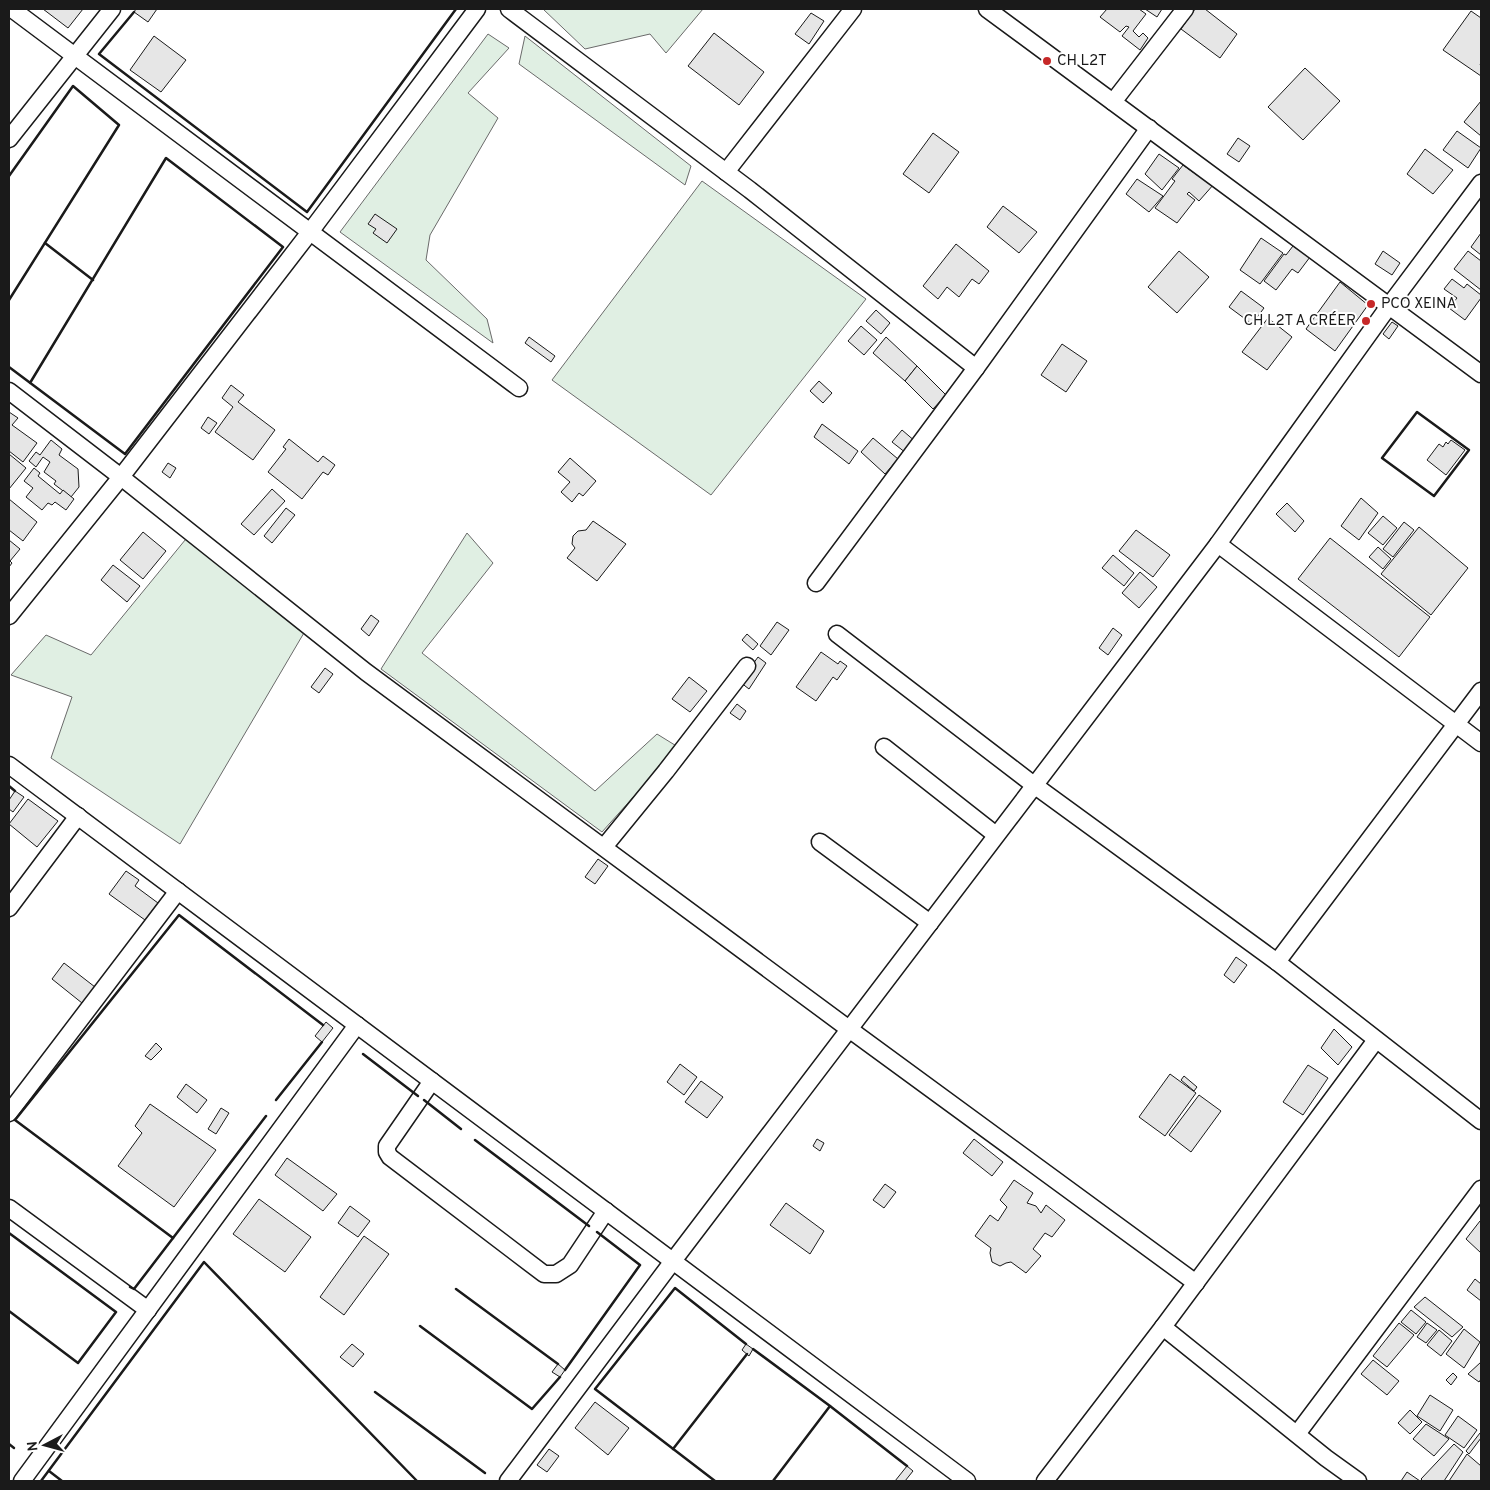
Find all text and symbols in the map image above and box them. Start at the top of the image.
place label: CH L2T [1057,52,1107,71]
marker: CH L2T [1041,55,1053,67]
place label: PCO XEINA [1381,295,1457,314]
marker: PCO XEINA [1365,298,1377,310]
place label: CH L2T A CRÉER [1244,311,1356,331]
marker: CH L2T A CRÉER [1360,315,1372,327]
north arrow [20,1420,70,1470]
text: N [25,1440,43,1452]

